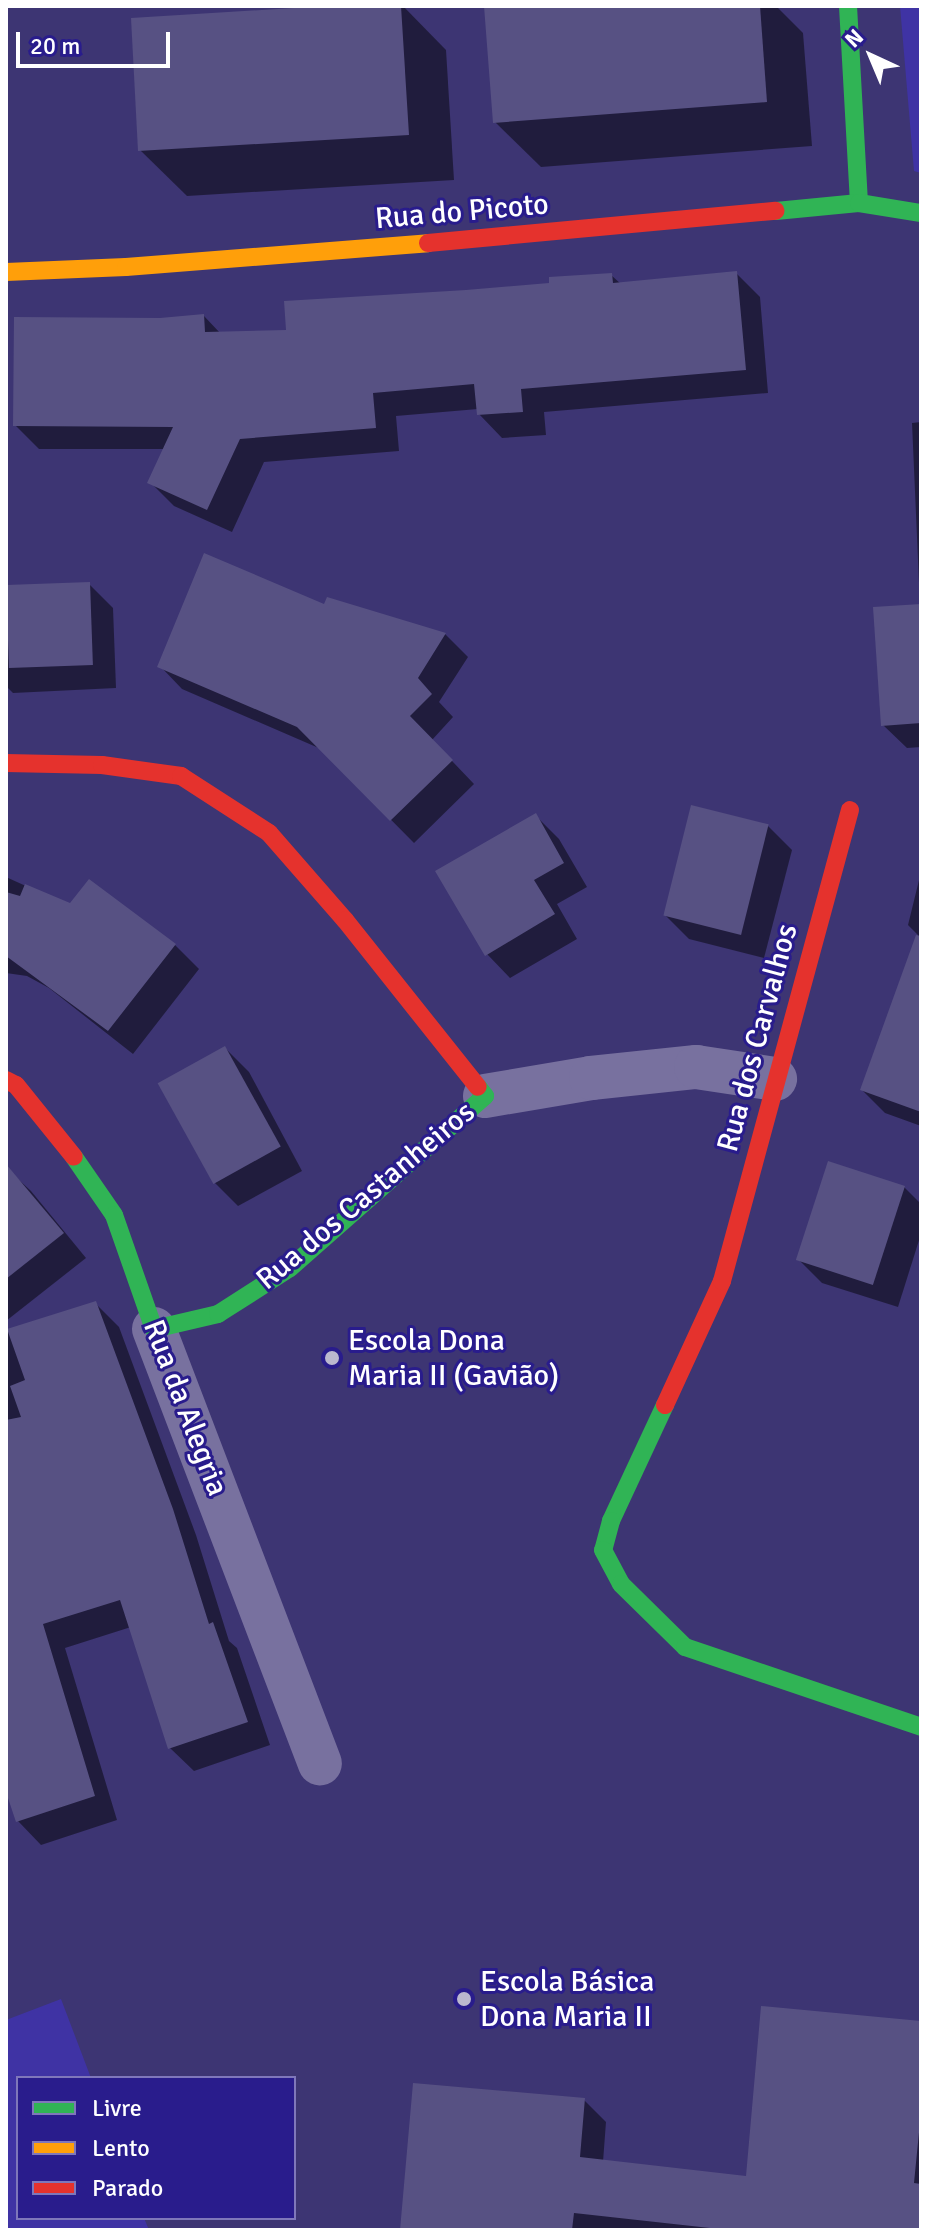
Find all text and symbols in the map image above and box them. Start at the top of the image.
scale bar [20,16,174,66]
north arrow [831,16,911,96]
text: N [839,23,869,53]
text: 20 m [30,31,80,61]
street label: Rua do Picoto [374,186,550,238]
street label: Rua dos Carvalhos [710,920,806,1156]
street label: Rua dos Castanheiros [250,1094,482,1298]
street label: Rua da Alegria [135,1315,235,1501]
place label: Escola Dona Maria II (Gavião) [348,1323,559,1394]
marker: Escola Dona Maria II (Gavião) [323,1349,341,1367]
place label: Escola Básica Dona Maria II [480,1964,654,2034]
marker: Escola Básica Dona Maria II [455,1990,473,2008]
legend [16,2076,296,2220]
text: Livre [92,2093,142,2123]
text: Lento [92,2133,150,2163]
text: Parado [92,2173,163,2203]

